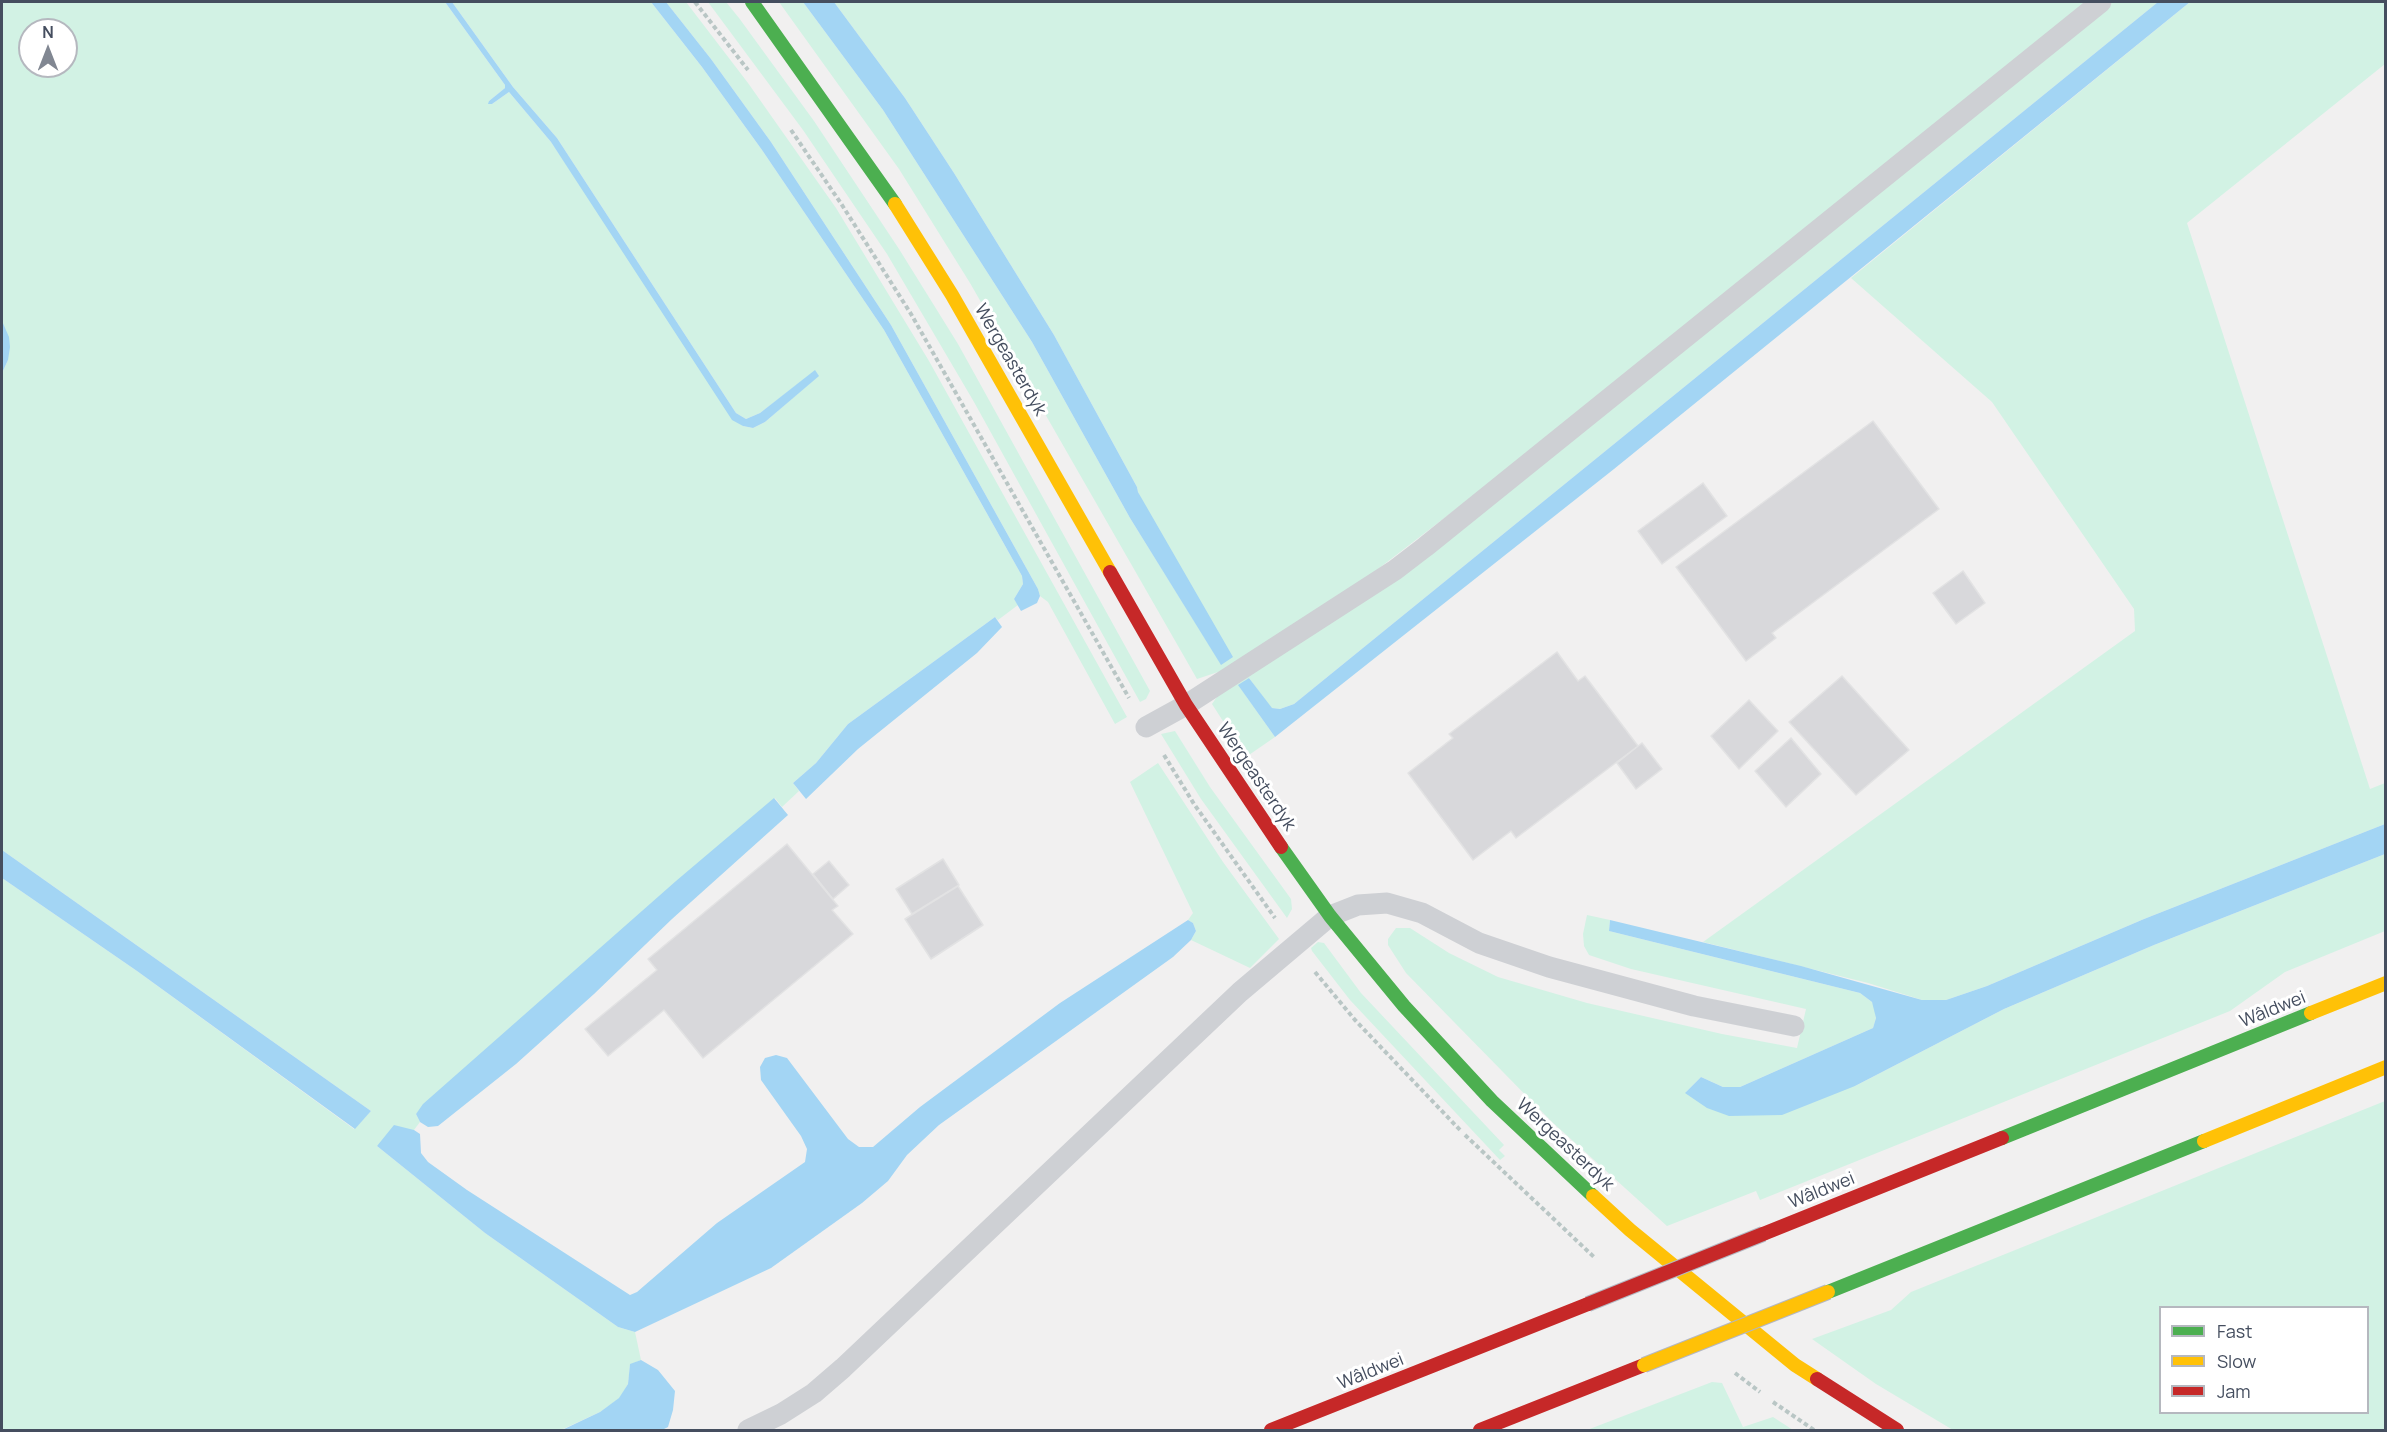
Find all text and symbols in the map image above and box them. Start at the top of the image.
north arrow [18,18,78,78]
text: N [42,21,54,43]
street label: Wergeasterdyk [969,300,1051,420]
street label: Wergeasterdyk [1212,719,1300,835]
street label: Wâldwei [2237,987,2309,1033]
street label: Wergeasterdyk [1512,1094,1618,1196]
street label: Wâldwei [1786,1168,1858,1214]
legend [2159,1306,2369,1414]
text: Fast [2217,1319,2252,1343]
street label: Wâldwei [1335,1349,1407,1395]
text: Slow [2217,1349,2256,1373]
text: Jam [2217,1379,2251,1403]

